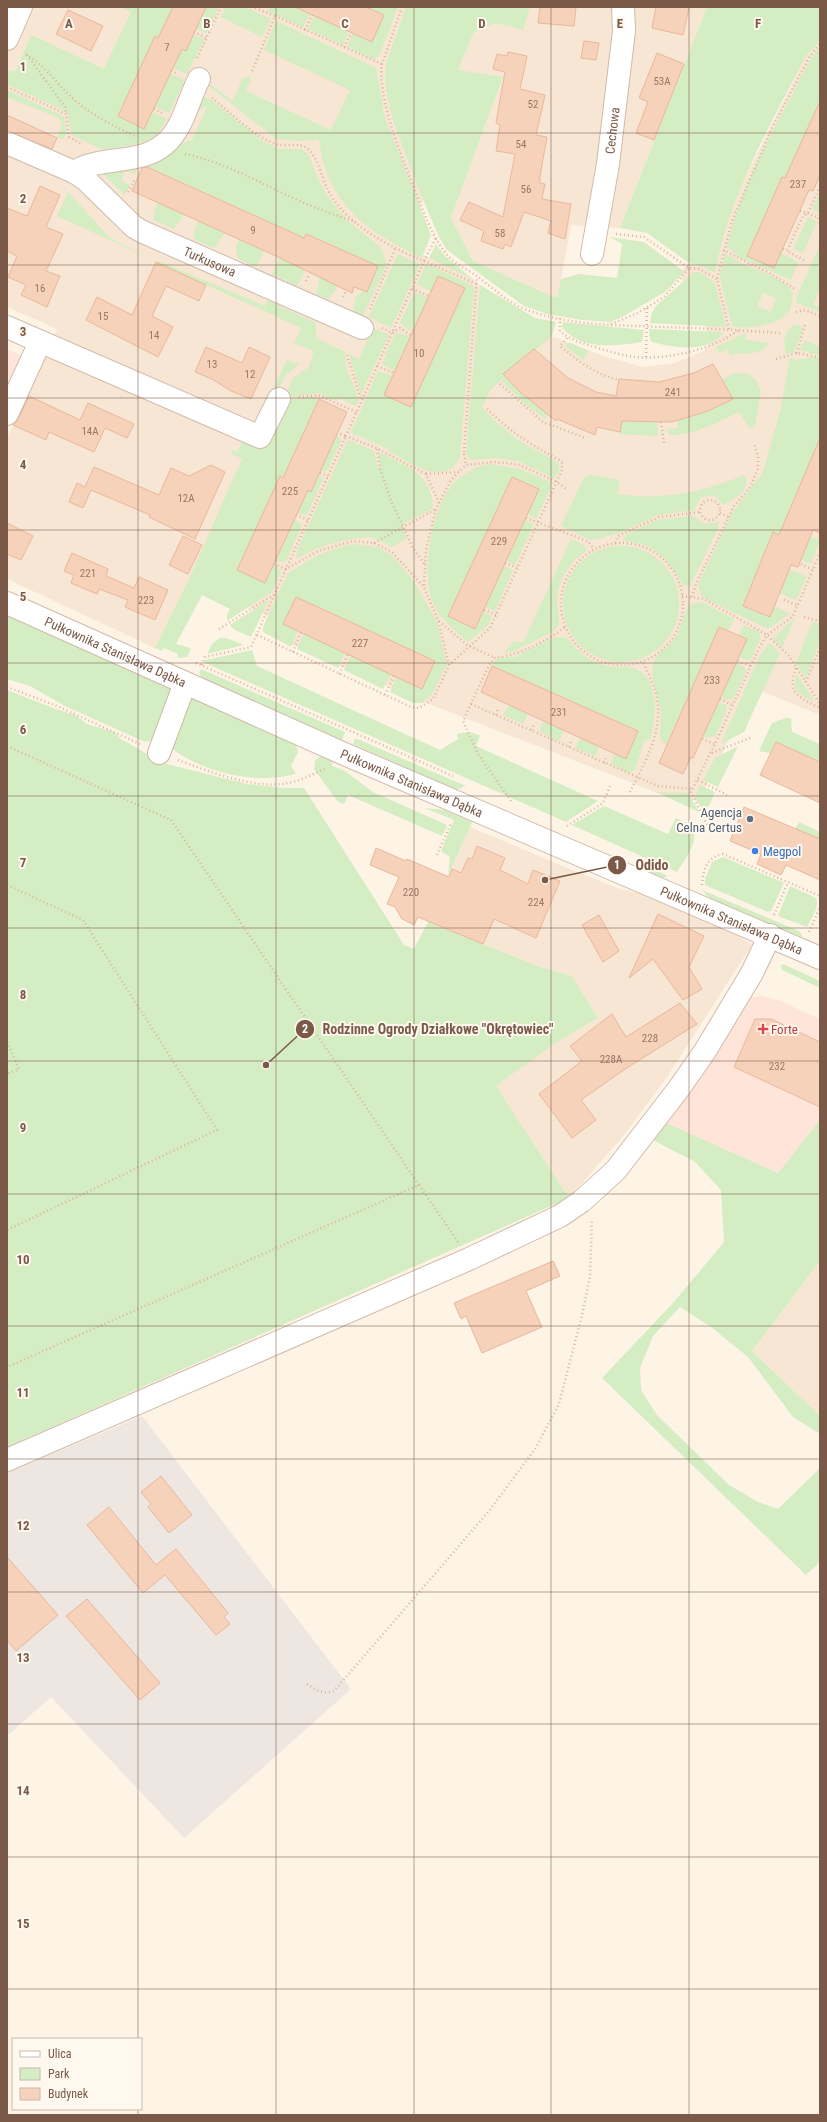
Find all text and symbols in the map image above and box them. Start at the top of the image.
text: A [65,16,73,31]
text: B [203,16,211,31]
text: C [341,16,349,31]
text: D [478,16,486,31]
text: E [617,16,624,31]
text: F [755,16,761,31]
house number: 7 [164,41,170,54]
text: 1 [20,59,26,74]
house number: 53A [653,75,671,88]
house number: 52 [528,98,538,111]
street label: Cechowa [602,106,622,155]
house number: 54 [516,138,527,151]
house number: 237 [790,178,806,191]
house number: 56 [521,183,531,196]
text: 2 [20,191,27,206]
house number: 9 [250,224,256,237]
house number: 58 [495,227,505,240]
street label: Turkusowa [181,243,238,279]
house number: 16 [35,282,45,295]
house number: 15 [98,310,108,323]
text: 3 [20,324,26,339]
house number: 14 [149,329,160,342]
house number: 10 [414,347,424,360]
house number: 13 [207,358,217,371]
house number: 12 [245,368,255,381]
house number: 241 [665,386,681,399]
house number: 14A [81,425,99,438]
text: 4 [20,457,27,472]
house number: 225 [282,485,298,498]
house number: 12A [177,492,195,505]
house number: 229 [491,535,507,548]
house number: 221 [80,567,96,580]
text: 5 [20,589,27,604]
house number: 223 [138,594,154,607]
street label: Pułkownika Stanisława Dąbka [43,613,189,690]
house number: 227 [352,637,368,650]
house number: 233 [704,674,720,687]
house number: 231 [551,706,567,719]
text: 6 [20,722,27,737]
street label: Pułkownika Stanisława Dąbka [338,746,485,820]
place label: Agencja Celna Certus [676,805,742,835]
marker: Agencja Celna Certus [745,814,755,824]
place label: Megpol [763,844,801,859]
marker: Megpol [750,846,760,856]
callout: Odido [607,852,676,878]
text: 7 [20,855,27,870]
text: Odido [636,857,668,873]
text: 1 [614,858,620,872]
street label: Pułkownika Stanisława Dąbka [658,883,805,957]
house number: 220 [403,886,419,899]
house number: 224 [528,896,545,909]
text: 8 [20,987,26,1002]
callout: Rodzinne Ogrody Działkowe "Okrętowiec" [295,1016,562,1042]
text: Rodzinne Ogrody Działkowe "Okrętowiec" [322,1021,554,1037]
text: 2 [302,1022,308,1036]
place label: Forte [771,1022,798,1037]
marker: Forte [758,1024,768,1034]
house number: 228 [642,1032,658,1045]
house number: 228A [600,1053,623,1066]
house number: 232 [769,1060,785,1073]
text: 9 [20,1120,26,1135]
text: 10 [16,1252,30,1267]
text: 11 [16,1385,30,1400]
text: 12 [16,1518,30,1533]
text: 13 [16,1650,30,1665]
text: 14 [16,1783,30,1798]
text: 15 [16,1916,30,1931]
legend [12,2038,142,2110]
text: Ulica [48,2047,72,2061]
text: Park [48,2067,70,2081]
text: Budynek [48,2087,89,2101]

